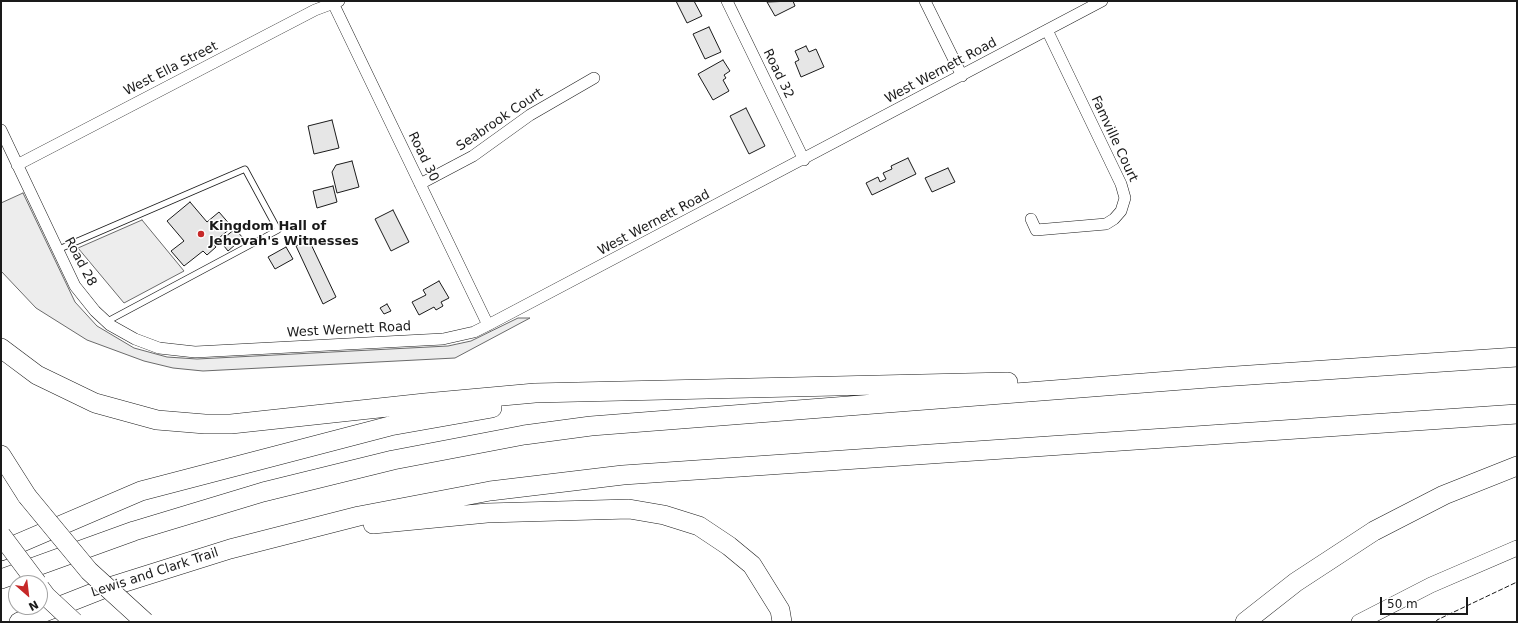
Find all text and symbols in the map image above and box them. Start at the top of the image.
street label: West Wernett Road [882,35,1000,107]
street label: West Ella Street [122,39,220,99]
street label: Road 32 [759,47,797,101]
street label: Seabrook Court [454,85,546,155]
street label: Famville Court [1087,93,1141,185]
street label: Road 30 [404,130,442,184]
street label: West Wernett Road [595,187,713,259]
place label: Kingdom Hall of Jehovah's Witnesses [209,219,359,250]
marker: Kingdom Hall of Jehovah's Witnesses [196,229,206,239]
street label: Road 28 [61,235,99,289]
street label: West Wernett Road [286,319,412,341]
street label: Lewis and Clark Trail [89,545,221,601]
north arrow [8,575,48,615]
scale bar [1382,589,1470,615]
text: N [26,597,41,613]
text: 50 m [1387,597,1418,611]

